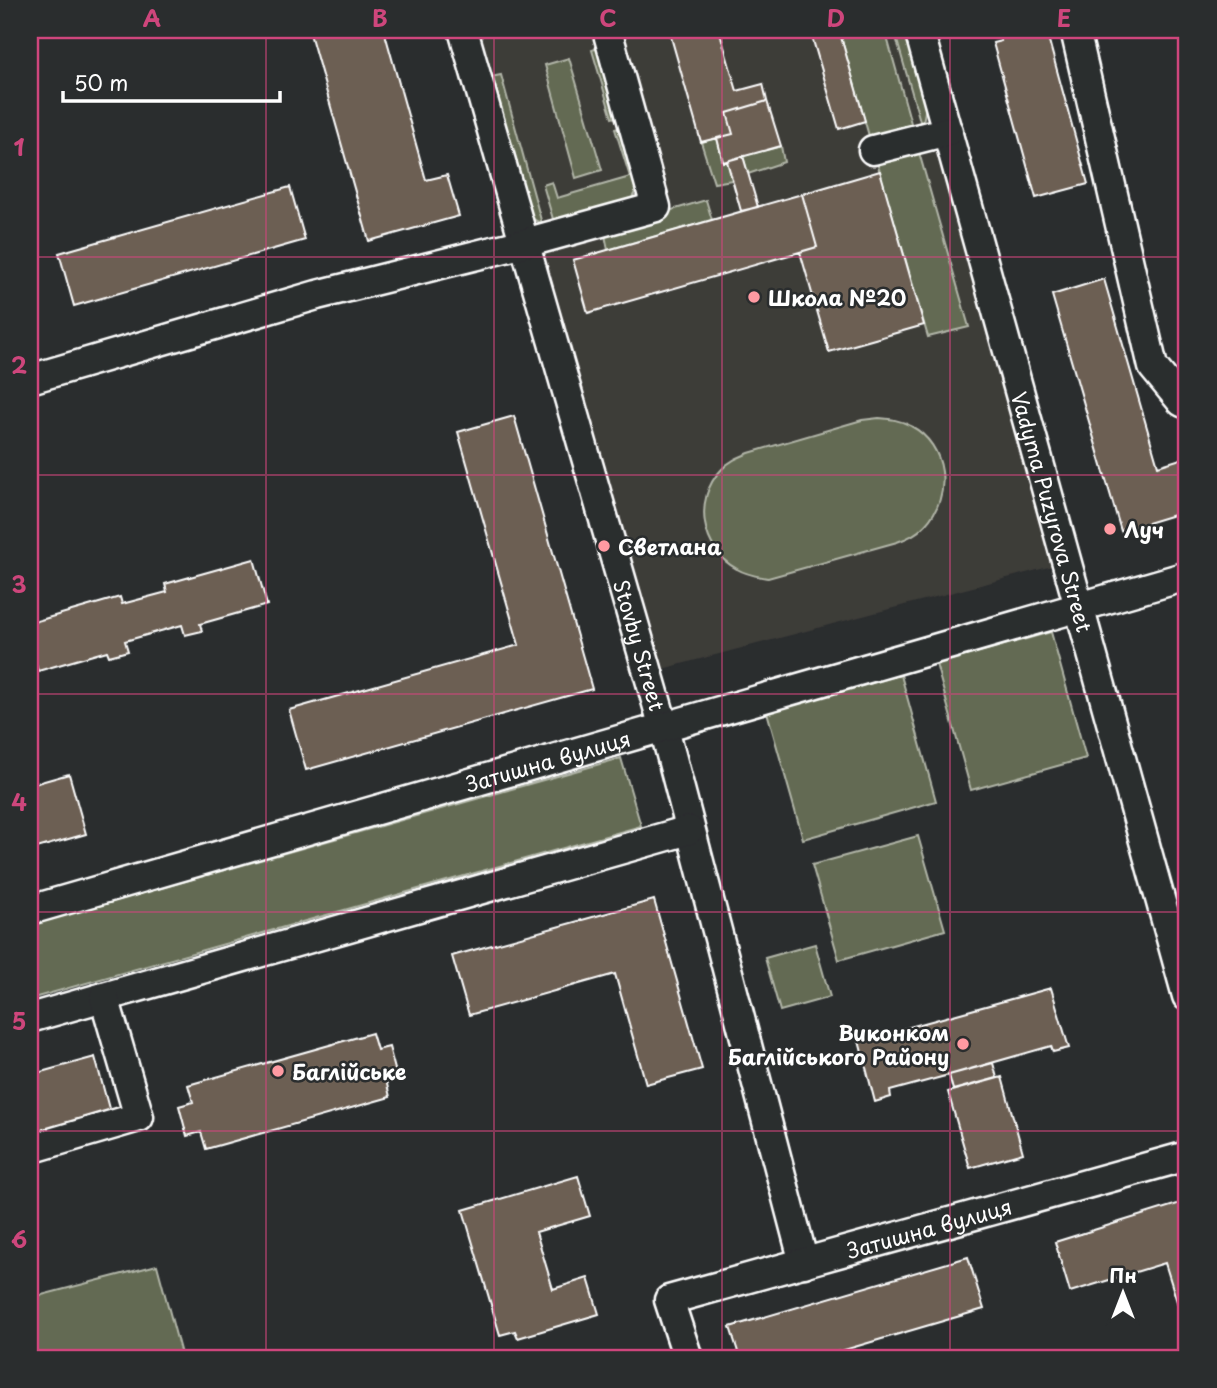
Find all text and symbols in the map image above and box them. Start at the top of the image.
text: A [143,0,161,35]
text: B [372,0,388,35]
text: C [599,0,617,35]
text: D [827,0,845,35]
text: E [1057,0,1071,35]
scale bar [63,60,280,104]
text: 50 m [74,66,128,98]
text: 1 [14,129,25,164]
place label: Школа №20 [768,281,906,313]
marker: Школа №20 [746,289,762,305]
text: 2 [11,347,27,382]
street label: Vadyma Puzyrova Street [1004,388,1101,636]
place label: Луч [1124,513,1164,545]
marker: Луч [1102,521,1118,537]
place label: Светлана [618,530,722,562]
marker: Светлана [596,538,612,554]
text: 3 [11,566,27,601]
street label: Stovby Street [606,576,674,714]
street label: Затишна вулиця [462,722,634,799]
text: 4 [11,784,27,819]
text: 5 [12,1003,26,1038]
place label: Виконком Баглійського Району [728,1016,949,1072]
marker: Виконком Баглійського Району [955,1036,971,1052]
place label: Баглійське [292,1055,406,1087]
marker: Баглійське [270,1063,286,1079]
street label: Затишна вулиця [843,1189,1015,1266]
text: 6 [11,1221,27,1256]
north arrow [1088,1258,1158,1328]
text: Пн [1109,1261,1137,1289]

